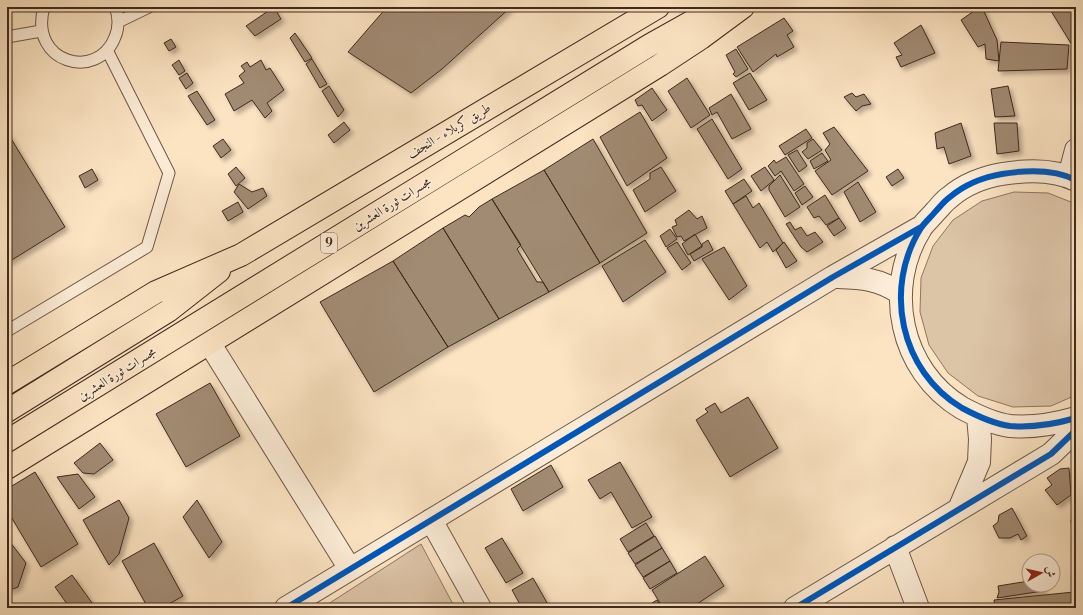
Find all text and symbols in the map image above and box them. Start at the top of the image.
street label: طريق کربلاء - النجف [404,100,494,162]
street label: مجسرات ثورة العشرين [350,173,434,234]
road number: 9 [321,233,337,253]
street label: مجسرات ثورة العشرين [75,343,159,404]
north arrow [1021,553,1061,593]
text: ش [1042,565,1058,578]

